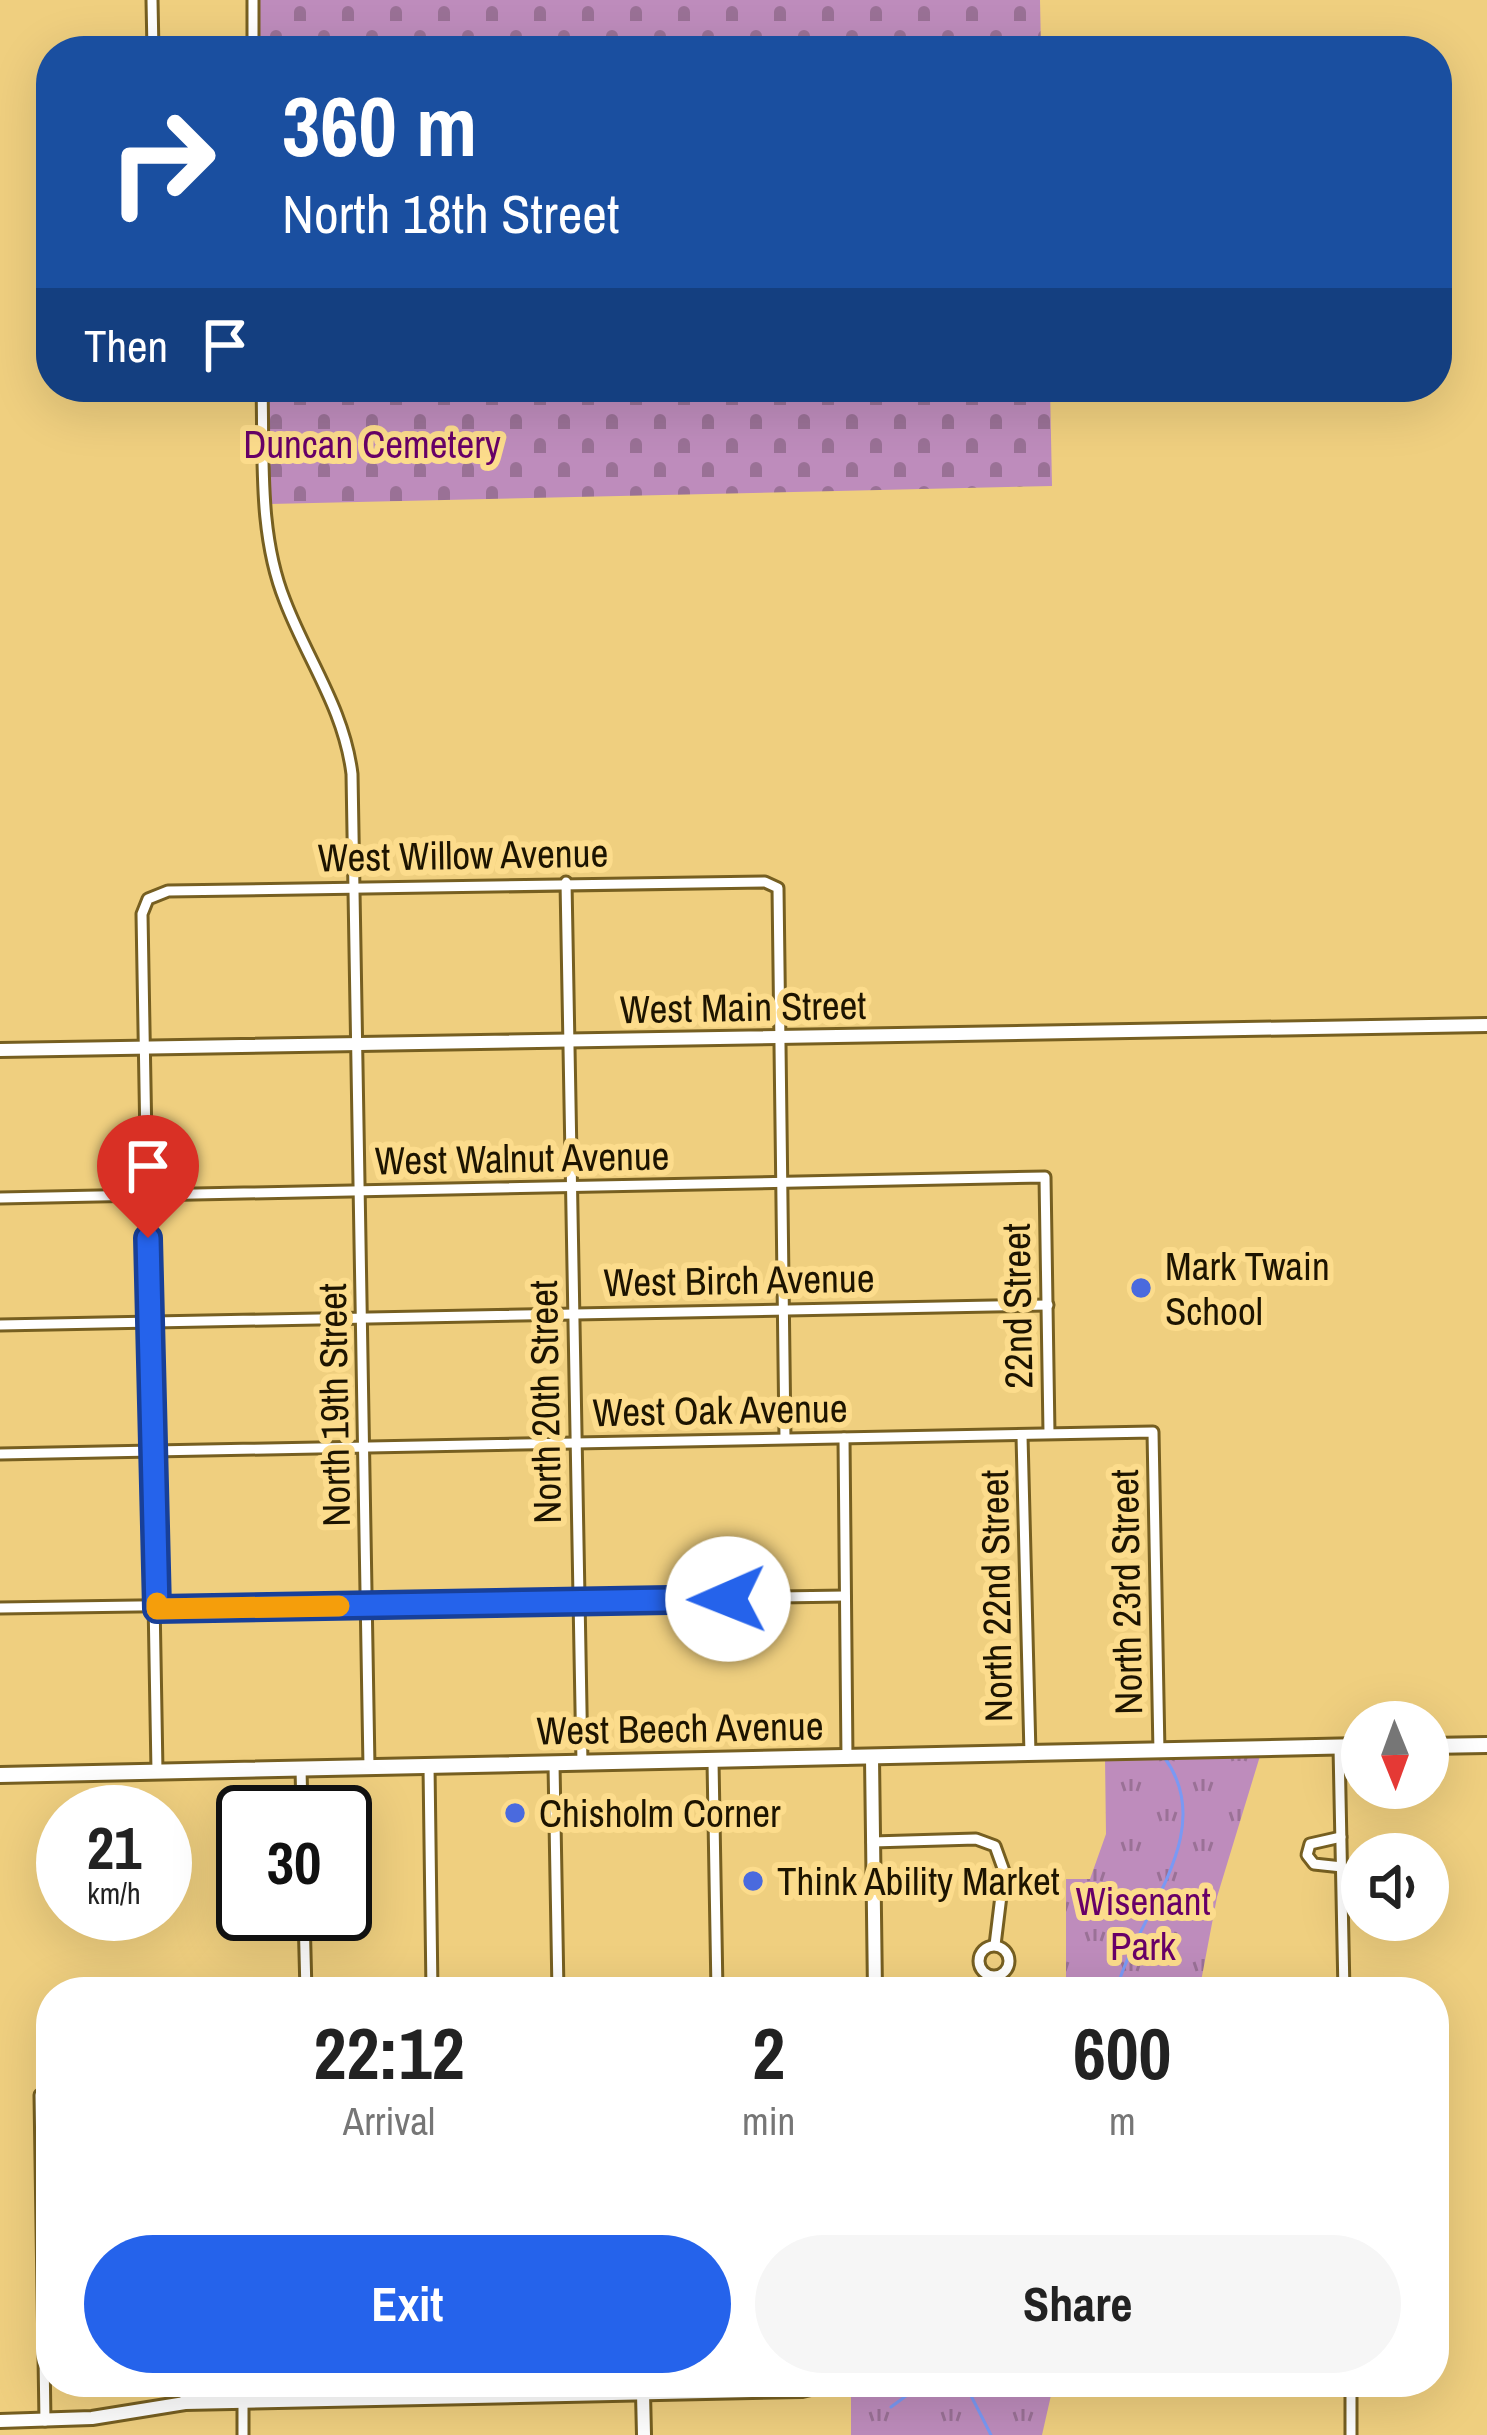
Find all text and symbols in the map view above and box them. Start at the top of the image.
text: 360 m [282,69,477,182]
icon: right [84,84,240,240]
text: North 18th Street [282,177,619,250]
icon: arrive [192,312,258,378]
text: Then [84,315,168,376]
park label: Duncan Cemetery [243,418,501,470]
street label: West Willow Avenue [317,826,609,884]
street label: West Main Street [619,979,867,1035]
pin [97,1115,199,1238]
street label: West Walnut Avenue [374,1129,670,1187]
icon: arrive [115,1133,181,1199]
street label: 22nd Street [990,1223,1044,1389]
place label: Mark Twain School [1165,1240,1330,1337]
street label: West Birch Avenue [603,1252,875,1308]
marker: Mark Twain School [1128,1275,1154,1301]
street label: North 20th Street [517,1280,573,1524]
street label: North 19th Street [306,1283,362,1527]
street label: West Oak Avenue [592,1382,848,1438]
street label: North 22nd Street [968,1469,1024,1723]
street label: North 23rd Street [1098,1469,1154,1715]
position arrow [665,1536,791,1662]
street label: West Beech Avenue [536,1700,824,1756]
north arrow [1341,1701,1449,1809]
map controls [1341,1701,1449,1941]
speed limit sign: 30 [216,1785,372,1941]
place label: Chisholm Corner [539,1787,781,1839]
marker: Chisholm Corner [502,1800,528,1826]
text: 21 [87,1807,141,1888]
button: sound [1341,1833,1449,1941]
place label: Think Ability Market [777,1855,1060,1907]
marker: Think Ability Market [740,1868,766,1894]
text: km/h [87,1873,141,1913]
park label: Wisenant Park [1075,1875,1211,1972]
text: 22:12 [314,2004,465,2101]
text: 2 [752,2004,785,2101]
text: 600 [1073,2004,1171,2101]
text: Arrival [343,2095,435,2147]
text: min [742,2095,795,2147]
text: m [1109,2095,1136,2147]
button: Exit [84,2235,731,2373]
button: Share [755,2235,1401,2373]

